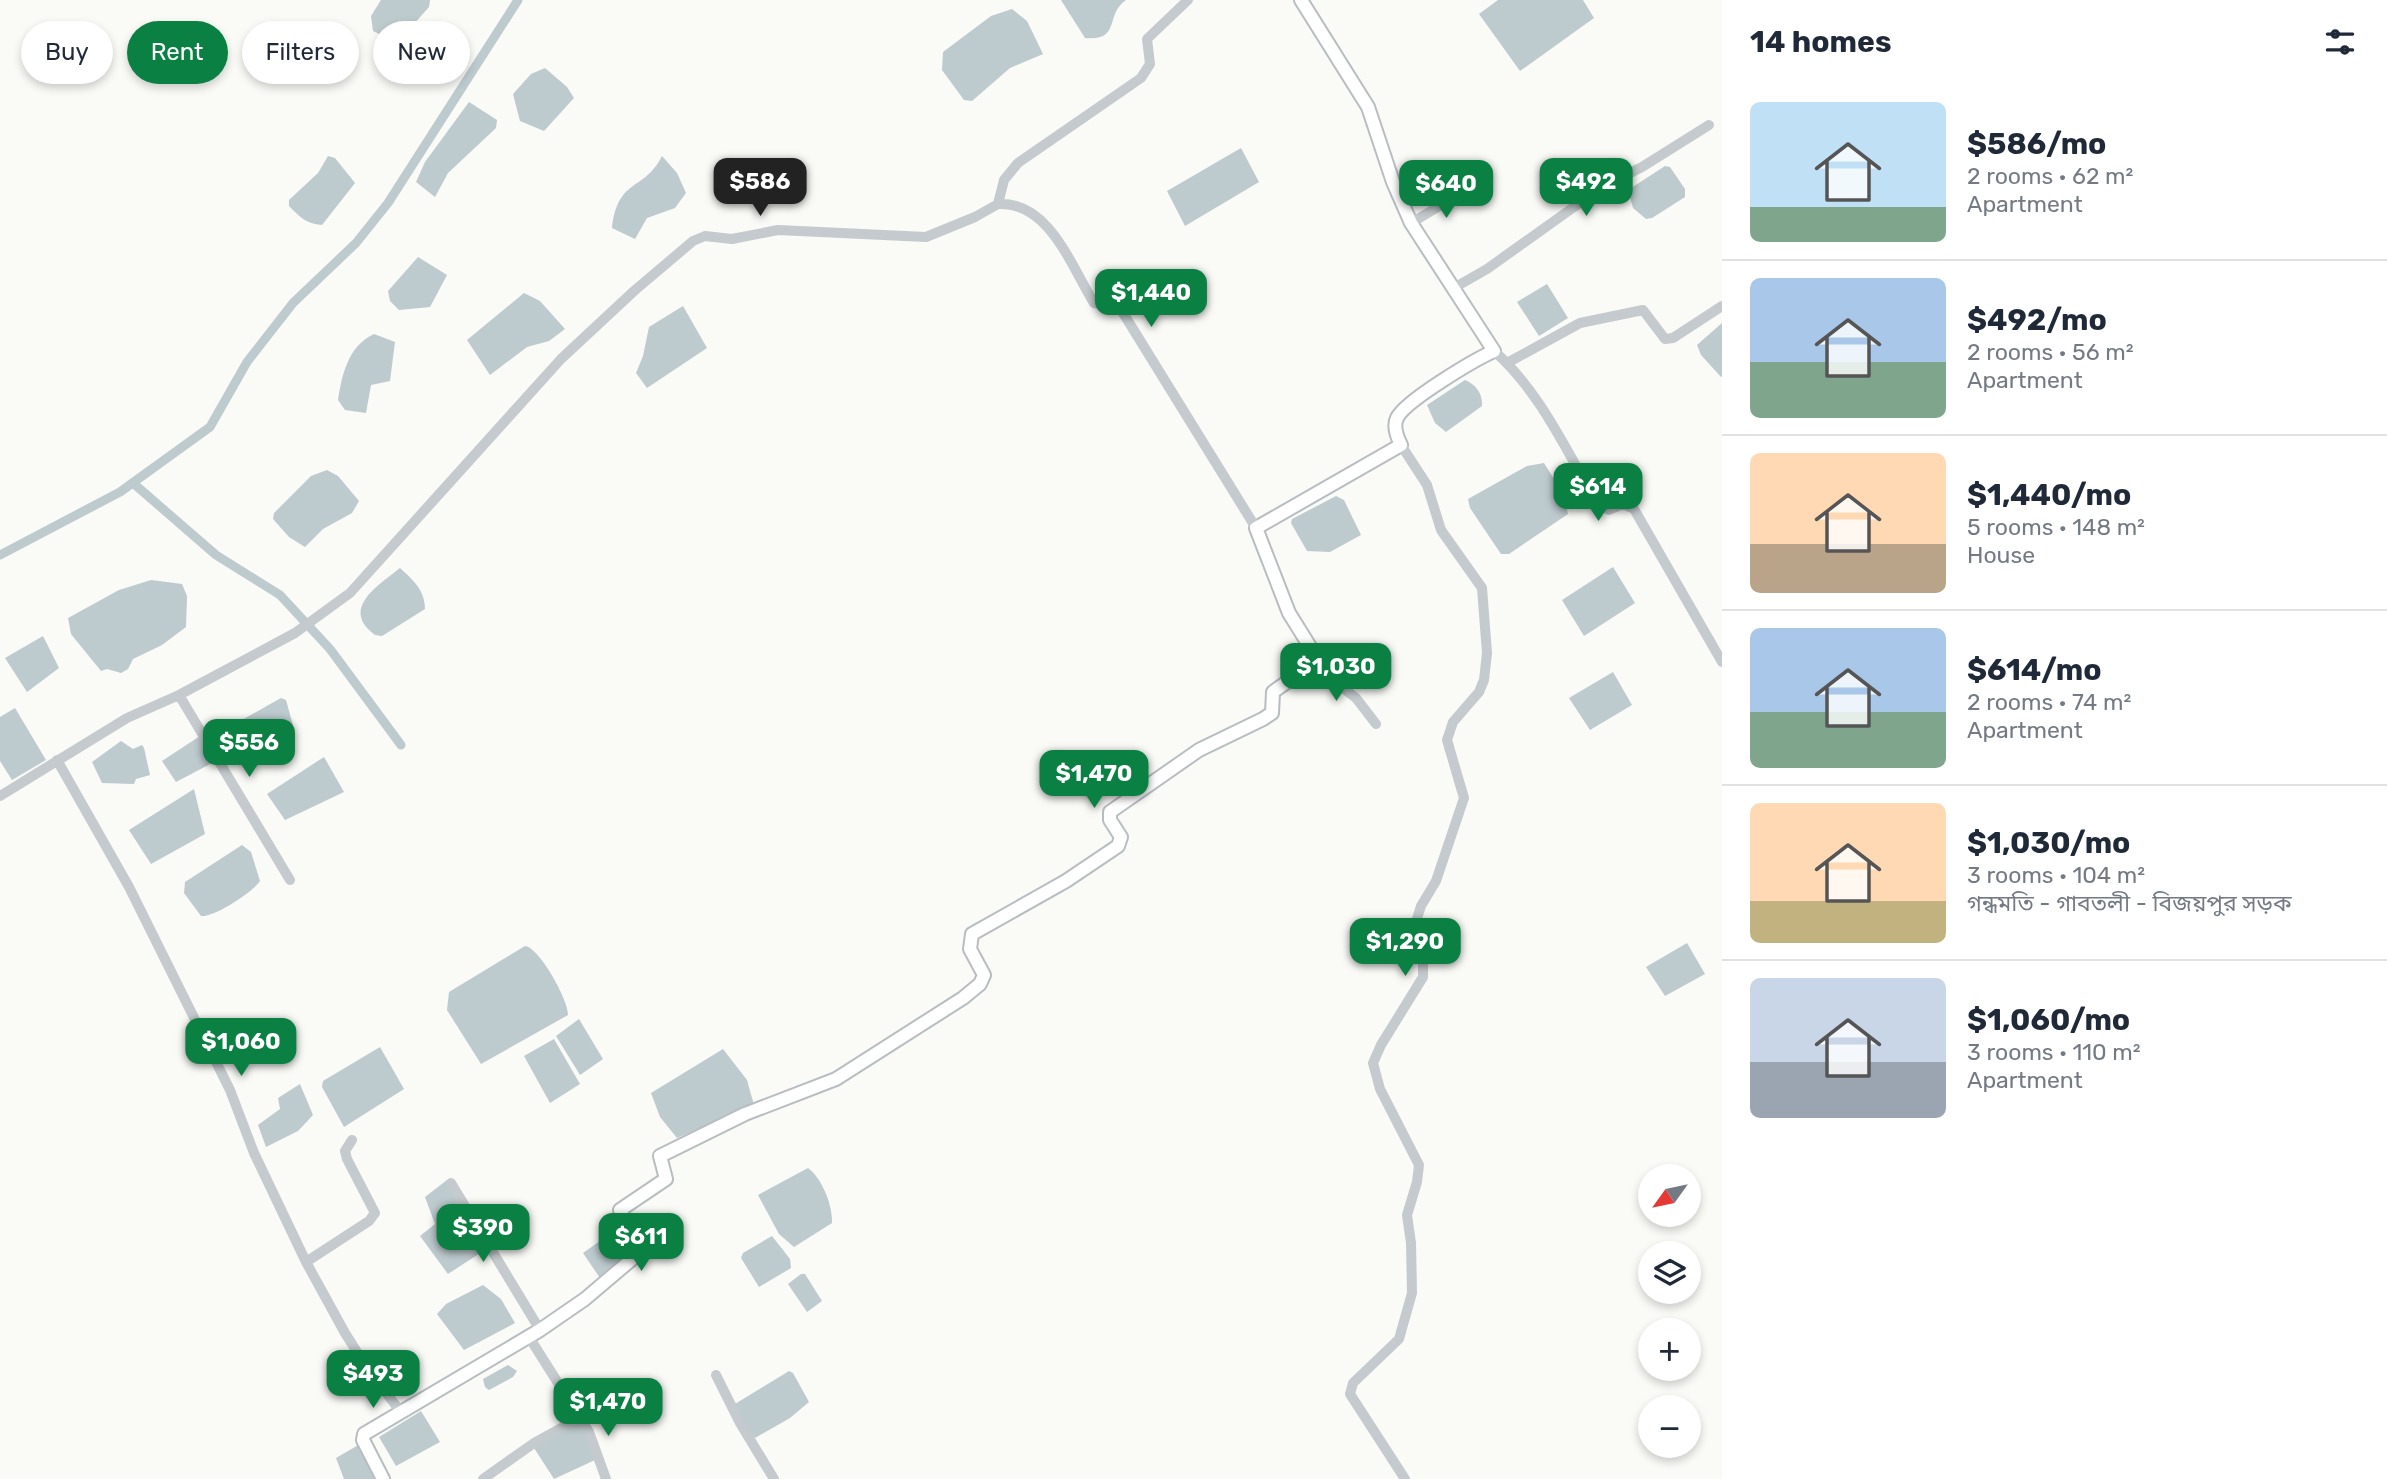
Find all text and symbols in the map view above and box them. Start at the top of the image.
chip: Buy [21,21,113,84]
chip: Rent [127,21,228,84]
chip: Filters [242,21,359,84]
chip: New [373,21,470,84]
icon: filters [2321,23,2359,61]
text: 14 homes [1750,24,1892,60]
text: $586/mo [1967,126,2106,162]
icon: home [1806,130,1890,214]
pin: $586 [719,158,801,218]
pin: $492 [1545,158,1627,218]
pin: $640 [1405,160,1487,220]
text: 2 rooms · 62 m² [1967,162,2133,190]
text: $586 [730,167,790,195]
text: $492 [1556,167,1616,195]
text: $640 [1415,169,1477,197]
text: Apartment [1967,190,2083,218]
pin: $1,440 [1094,270,1208,329]
text: $1,440 [1111,278,1191,306]
text: $492/mo [1967,302,2107,338]
icon: home [1806,306,1890,390]
text: 2 rooms · 56 m² [1967,338,2134,366]
text: Apartment [1967,366,2083,394]
pin: $614 [1557,463,1639,523]
text: $614 [1570,472,1627,500]
text: $1,440/mo [1967,477,2131,513]
icon: home [1806,481,1890,565]
text: 5 rooms · 148 m² [1967,513,2145,541]
text: House [1967,541,2035,569]
pin: $1,030 [1279,644,1393,703]
text: $1,030 [1296,652,1376,680]
text: $614/mo [1967,652,2102,688]
icon: home [1806,656,1890,740]
text: 2 rooms · 74 m² [1967,688,2131,716]
text: Apartment [1967,716,2083,744]
pin: $556 [208,720,290,779]
text: $556 [219,728,279,756]
pin: $1,470 [1037,750,1151,810]
text: $1,470 [1056,759,1133,787]
text: $1,030/mo [1967,825,2130,861]
icon: home [1806,831,1890,915]
text: 3 rooms · 104 m² [1967,861,2145,889]
text: গন্ধমতি - গাবতলী - বিজয়পুর সড়ক [1967,889,2292,917]
pin: $1,290 [1348,918,1462,978]
text: $1,290 [1366,927,1444,955]
text: $1,060/mo [1967,1002,2130,1038]
icon: home [1806,1006,1890,1090]
pin: $1,060 [184,1018,298,1078]
text: $1,060 [201,1027,281,1055]
text: 3 rooms · 110 m² [1967,1038,2141,1066]
text: Apartment [1967,1066,2083,1094]
north arrow [1638,1164,1701,1227]
map controls [1638,1164,1701,1458]
pin: $390 [442,1204,524,1264]
text: $390 [453,1213,513,1241]
pin: $611 [600,1214,682,1273]
text: $611 [615,1222,667,1250]
button: layers [1638,1241,1701,1304]
button: + [1638,1318,1701,1381]
pin: $493 [332,1350,414,1410]
text: $493 [343,1359,403,1387]
pin: $1,470 [551,1378,665,1438]
text: $1,470 [570,1387,647,1415]
button: − [1638,1395,1701,1458]

